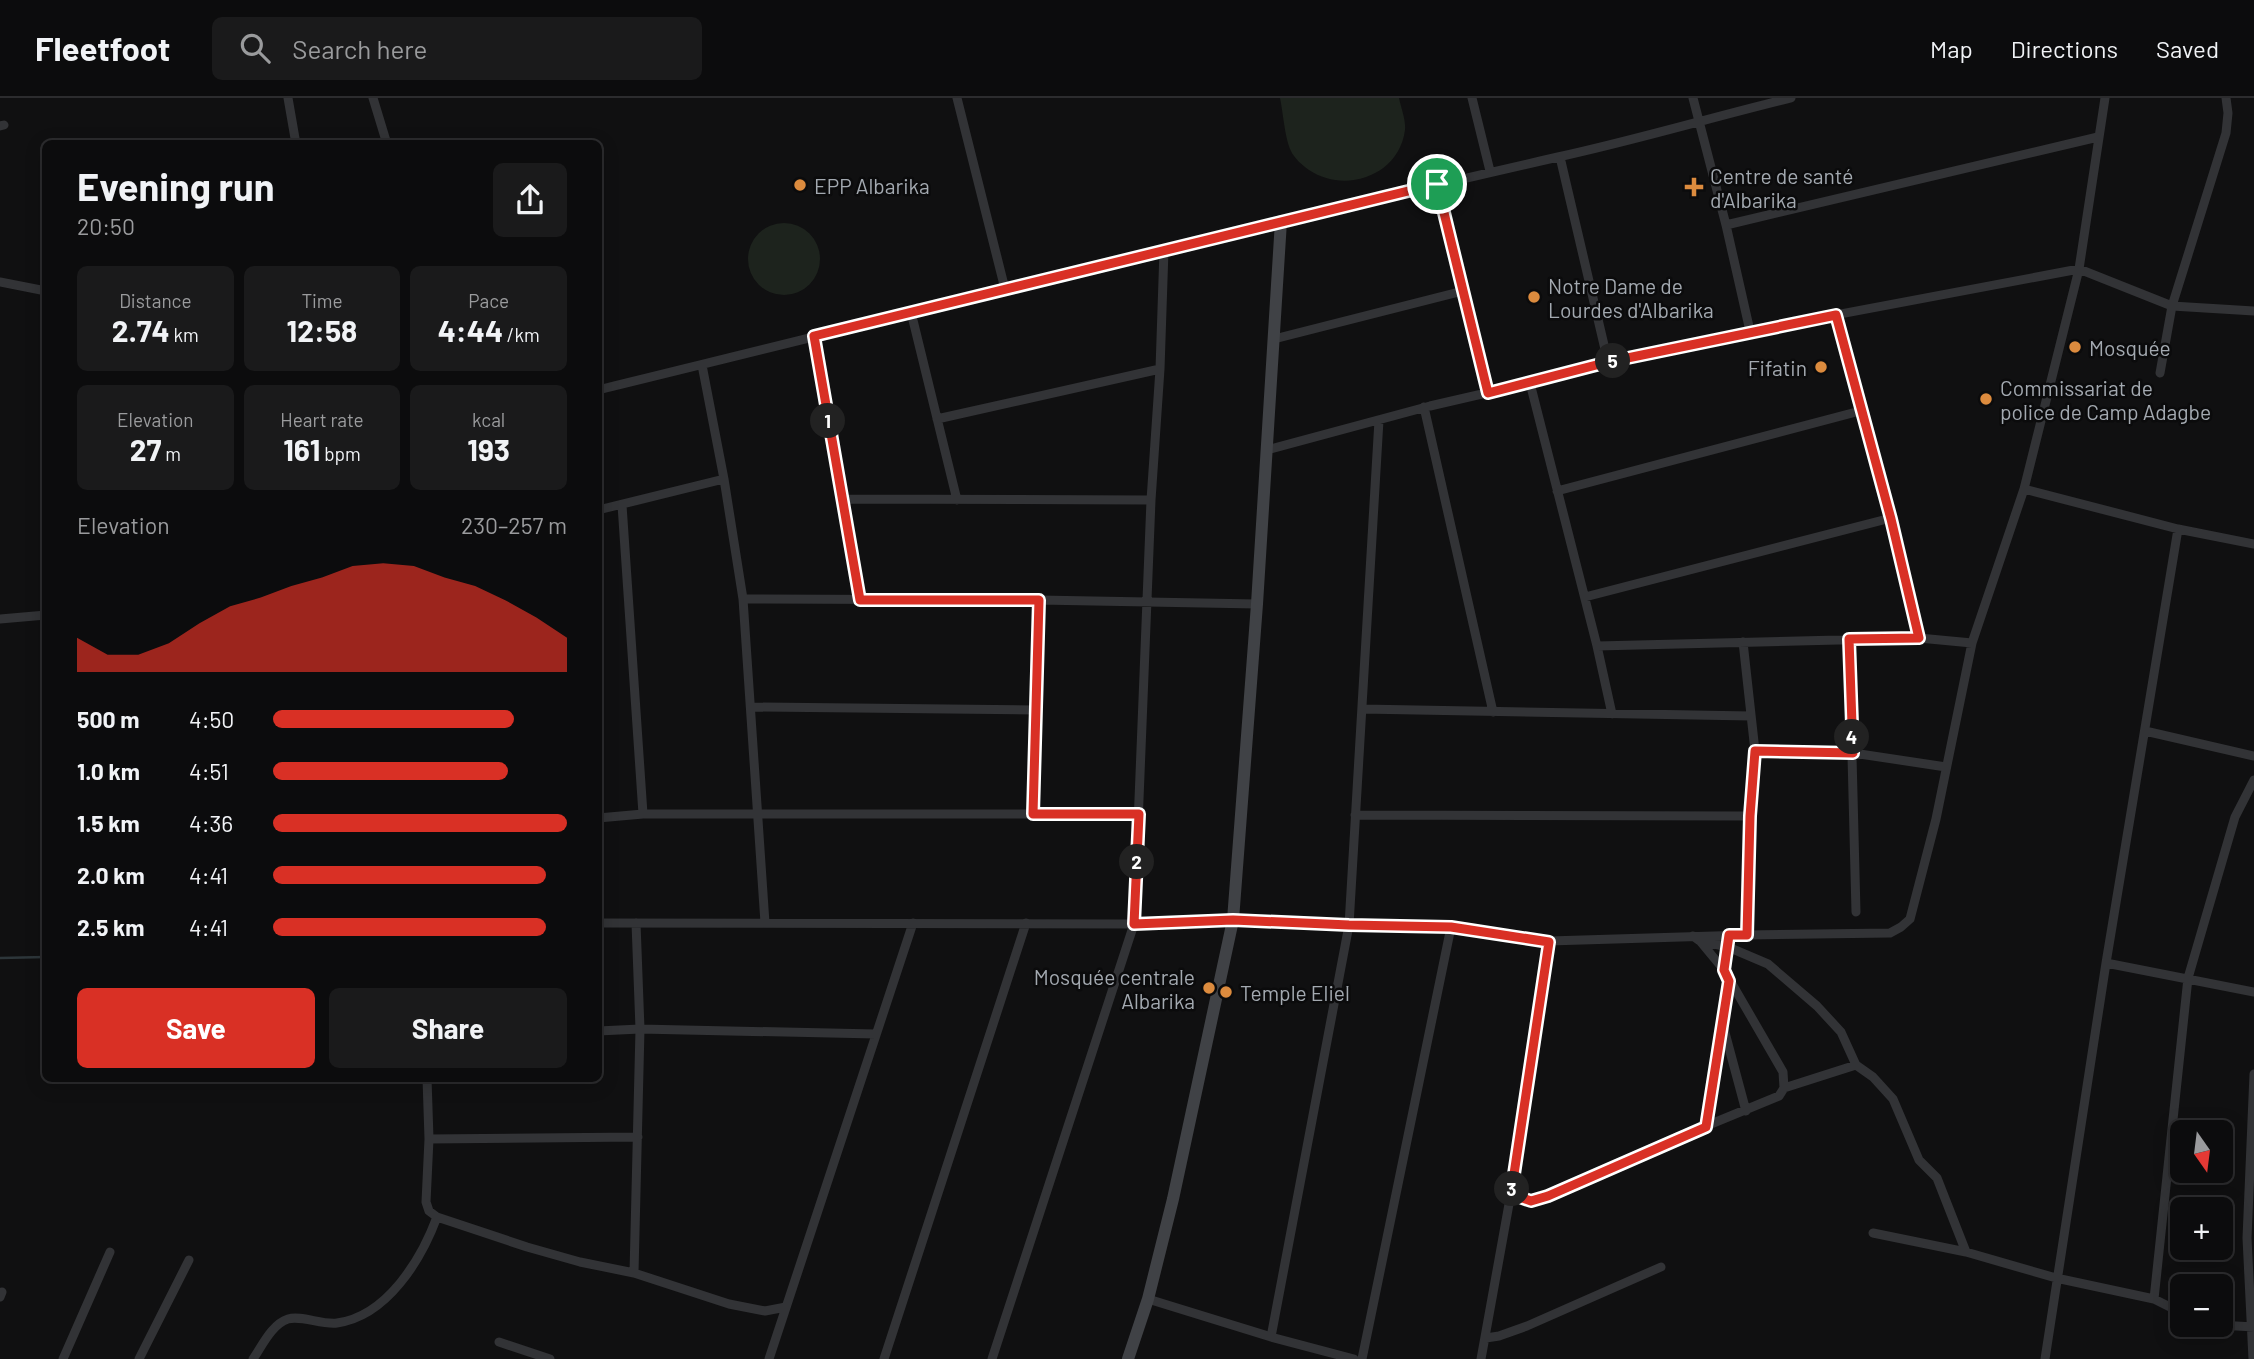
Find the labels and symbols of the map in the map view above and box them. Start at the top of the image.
pin [1407,154,1467,214]
place label: Centre de santé d'Albarika [1710,163,1853,212]
place label: EPP Albarika [814,173,930,198]
marker: EPP Albarika [792,177,808,193]
marker: Centre de santé d'Albarika [1684,177,1704,197]
place label: Notre Dame de Lourdes d'Albarika [1548,273,1714,322]
marker: Notre Dame de Lourdes d'Albarika [1526,289,1542,305]
place label: Mosquée [2089,335,2171,360]
marker: Mosquée [2067,339,2083,355]
pin: 5 [1596,344,1630,378]
place label: Fifatin [1748,355,1807,380]
marker: Fifatin [1813,359,1829,375]
place label: Commissariat de police de Camp Adagbe [2000,375,2211,424]
marker: Commissariat de police de Camp Adagbe [1978,391,1994,407]
pin: 1 [810,404,846,438]
pin: 4 [1834,720,1870,754]
pin: 2 [1120,844,1154,880]
place label: Mosquée centrale Albarika [1034,964,1195,1013]
marker: Mosquée centrale Albarika [1201,980,1217,996]
place label: Temple Eliel [1240,980,1350,1005]
marker: Temple Eliel [1218,984,1234,1000]
north arrow [2170,1120,2233,1183]
pin: 3 [1494,1172,1530,1206]

